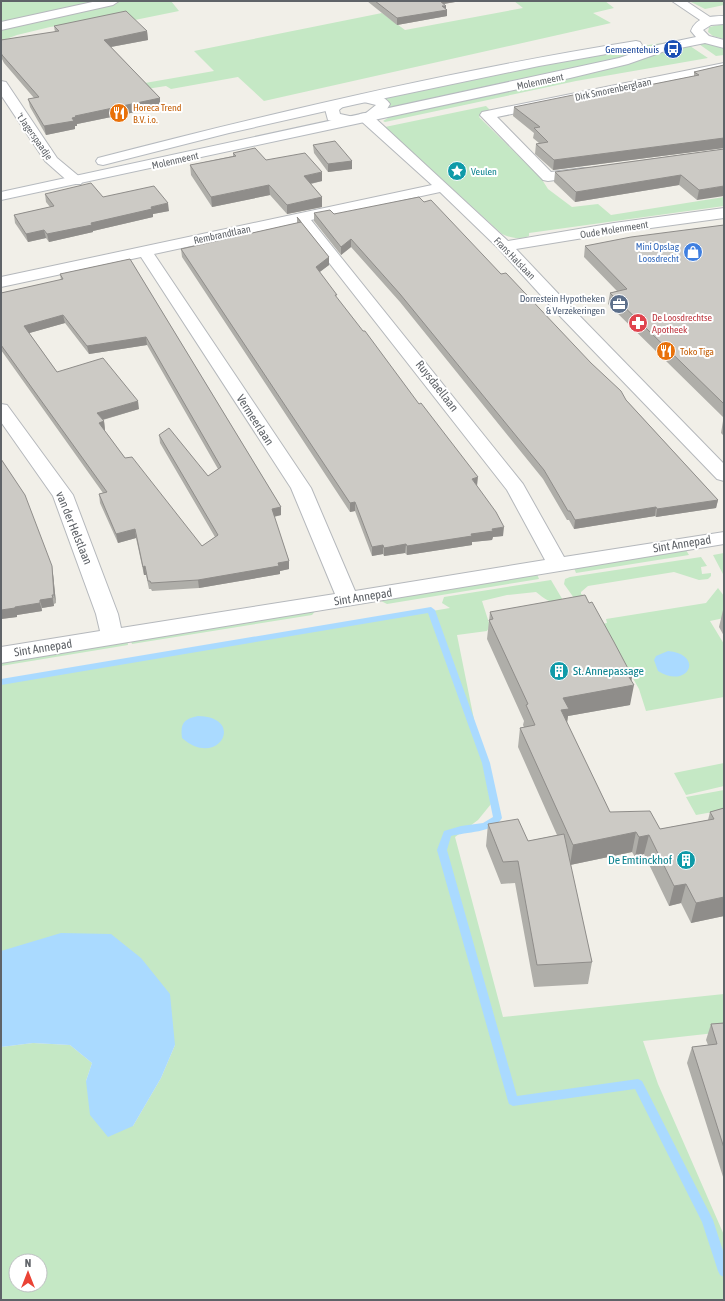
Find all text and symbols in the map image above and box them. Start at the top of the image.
bus stop icon: Gemeentehuis [662,38,684,60]
place label: Gemeentehuis [605,44,659,55]
street label: Molenmeent [516,71,564,92]
street label: Dirk Smorenberglaan [574,76,653,103]
restaurant icon: Horeca Trend B.V. i.o. [108,102,130,124]
place label: Horeca Trend B.V. i.o. [133,102,182,125]
street label: 't Jagerspaadje [14,111,55,162]
street label: Molenmeent [151,150,200,171]
place icon: Veulen [446,160,468,182]
place label: Veulen [471,166,497,177]
street label: Oude Molenmeent [579,219,649,240]
street label: Rembrandtlaan [193,223,252,246]
street label: Frans Halslaan [492,235,538,282]
place label: Mini Opslag Loosdrecht [636,241,680,264]
shop icon: Mini Opslag Loosdrecht [682,241,704,263]
place label: Dorrestein Hypotheken & Verzekeringen [520,293,605,316]
office icon: Dorrestein Hypotheken & Verzekeringen [608,293,630,315]
pharmacy icon: De Loosdrechtse Apotheek [627,312,649,334]
place label: De Loosdrechtse Apotheek [652,312,712,335]
restaurant icon: Toko Tiga [655,340,677,362]
place label: Toko Tiga [680,346,714,357]
street label: Ruysdaellaan [413,358,461,414]
street label: Vermeerlaan [233,392,277,448]
street label: van der Helstlaan [53,489,95,567]
street label: Sint Annepad [652,532,712,556]
street label: Sint Annepad [333,585,393,609]
street label: Sint Annepad [13,636,73,660]
building icon: St. Annepassage [548,660,570,682]
place label: St. Annepassage [573,664,644,678]
building icon: De Emtinckhof [675,849,697,871]
place label: De Emtinckhof [608,853,673,867]
north arrow [8,1253,48,1293]
text: N [25,1257,31,1269]

